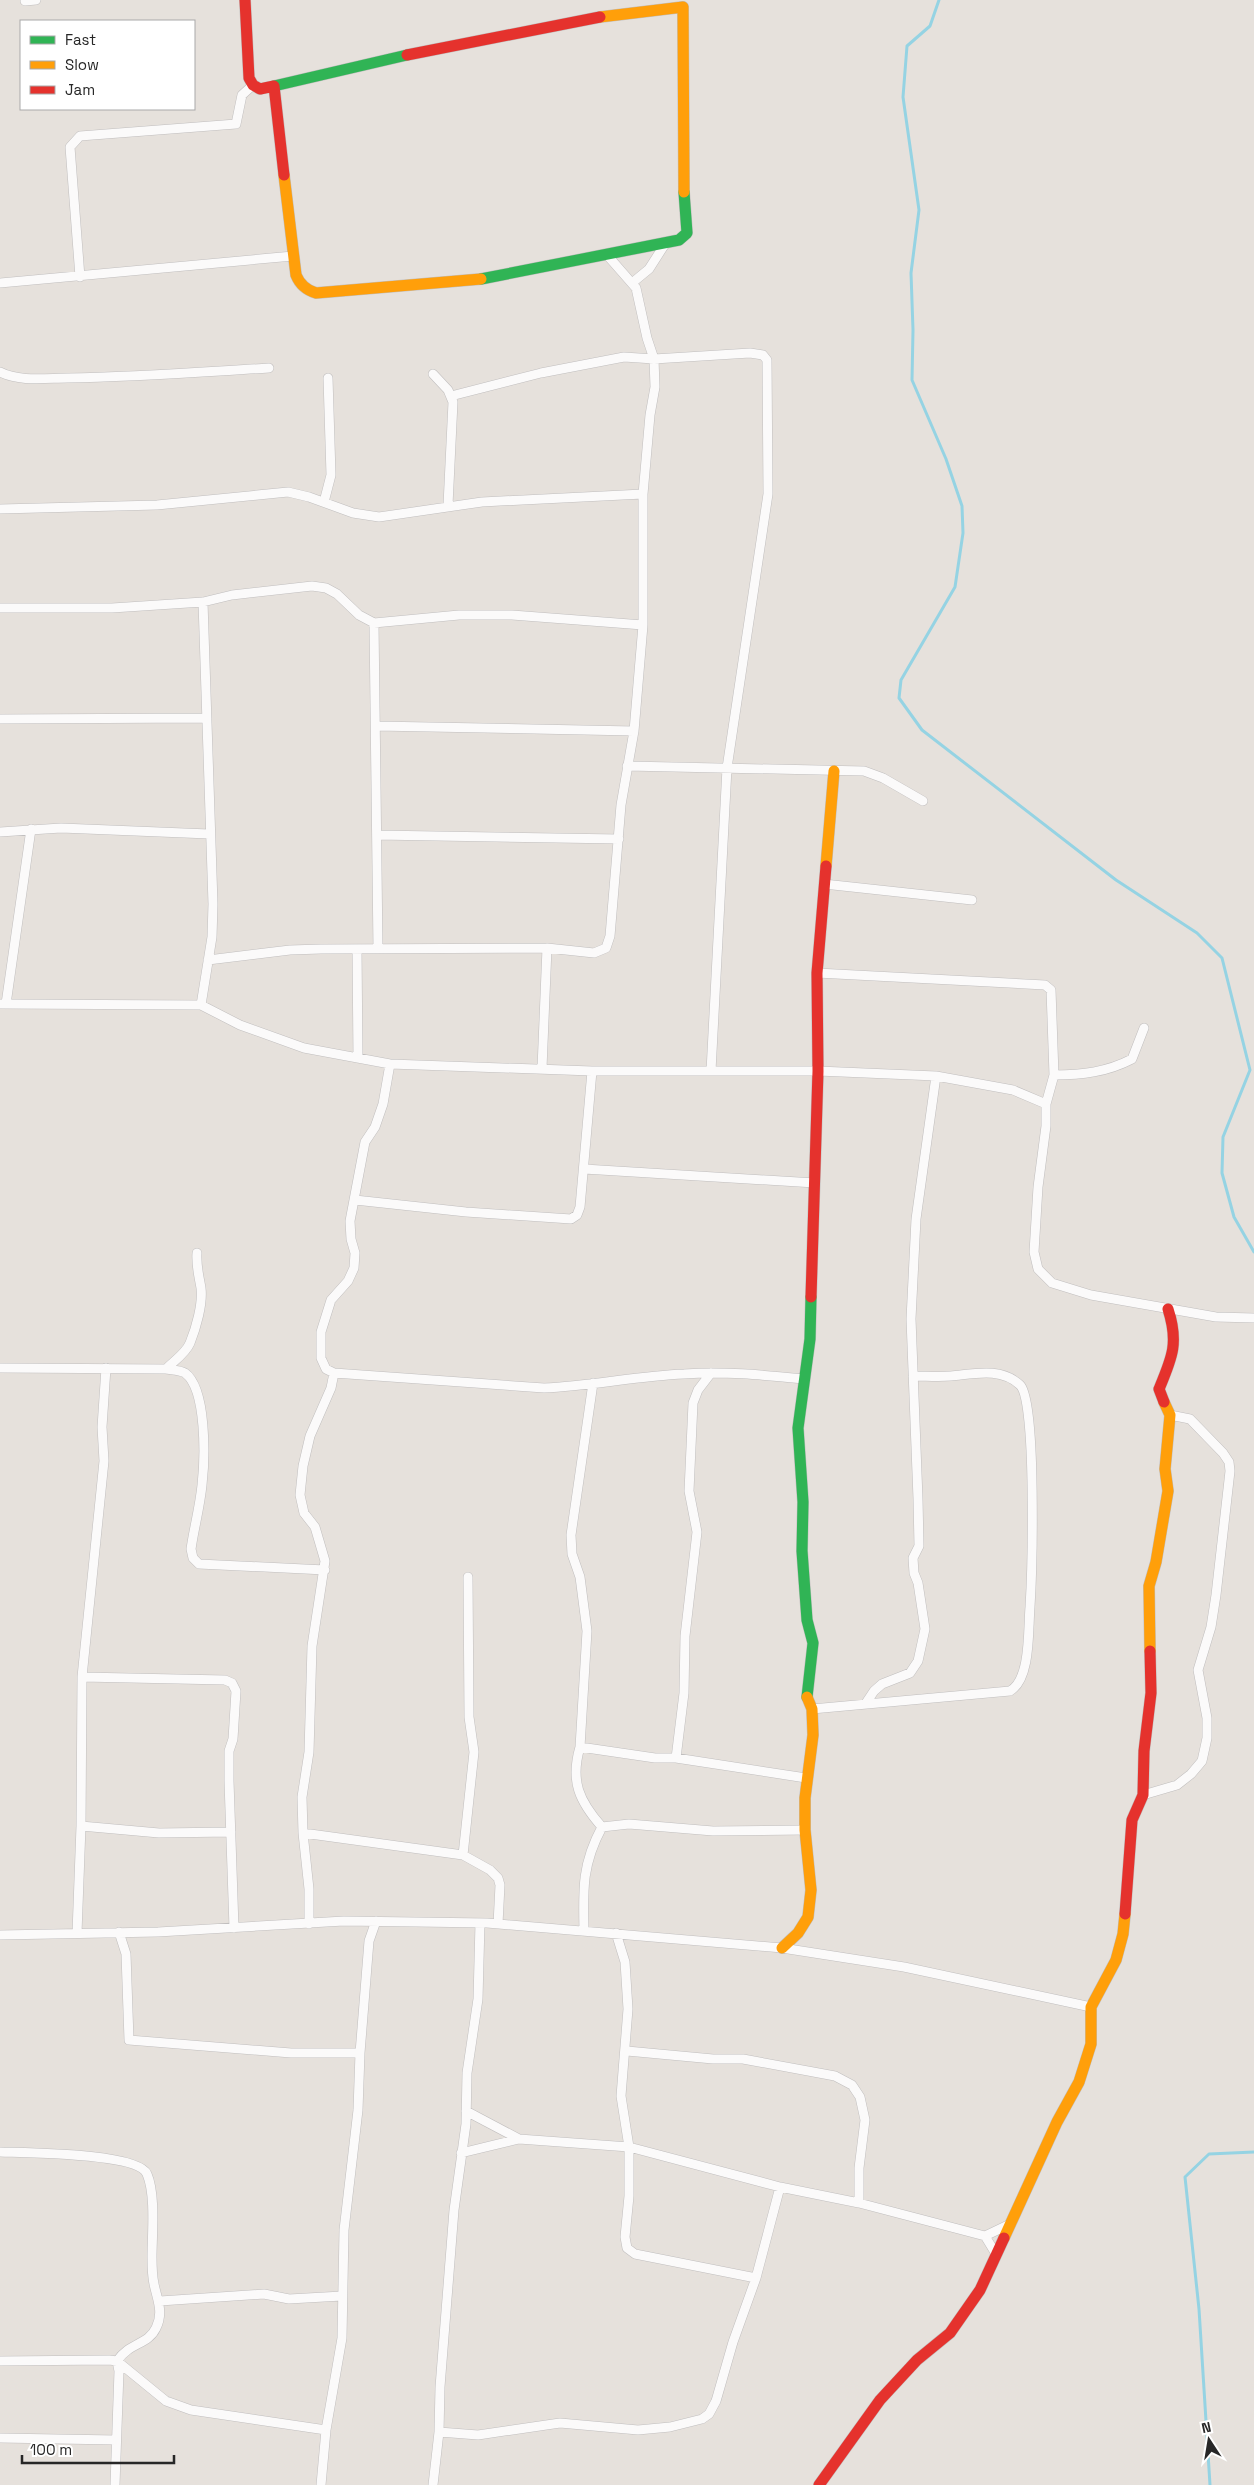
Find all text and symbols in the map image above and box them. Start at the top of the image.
legend [20,20,195,110]
text: Fast [65,30,96,49]
text: Slow [65,55,99,74]
text: Jam [65,80,95,99]
north arrow [1184,2415,1234,2465]
text: N [1200,2418,1213,2437]
scale bar [22,2432,175,2464]
text: 100 m [30,2440,72,2459]

